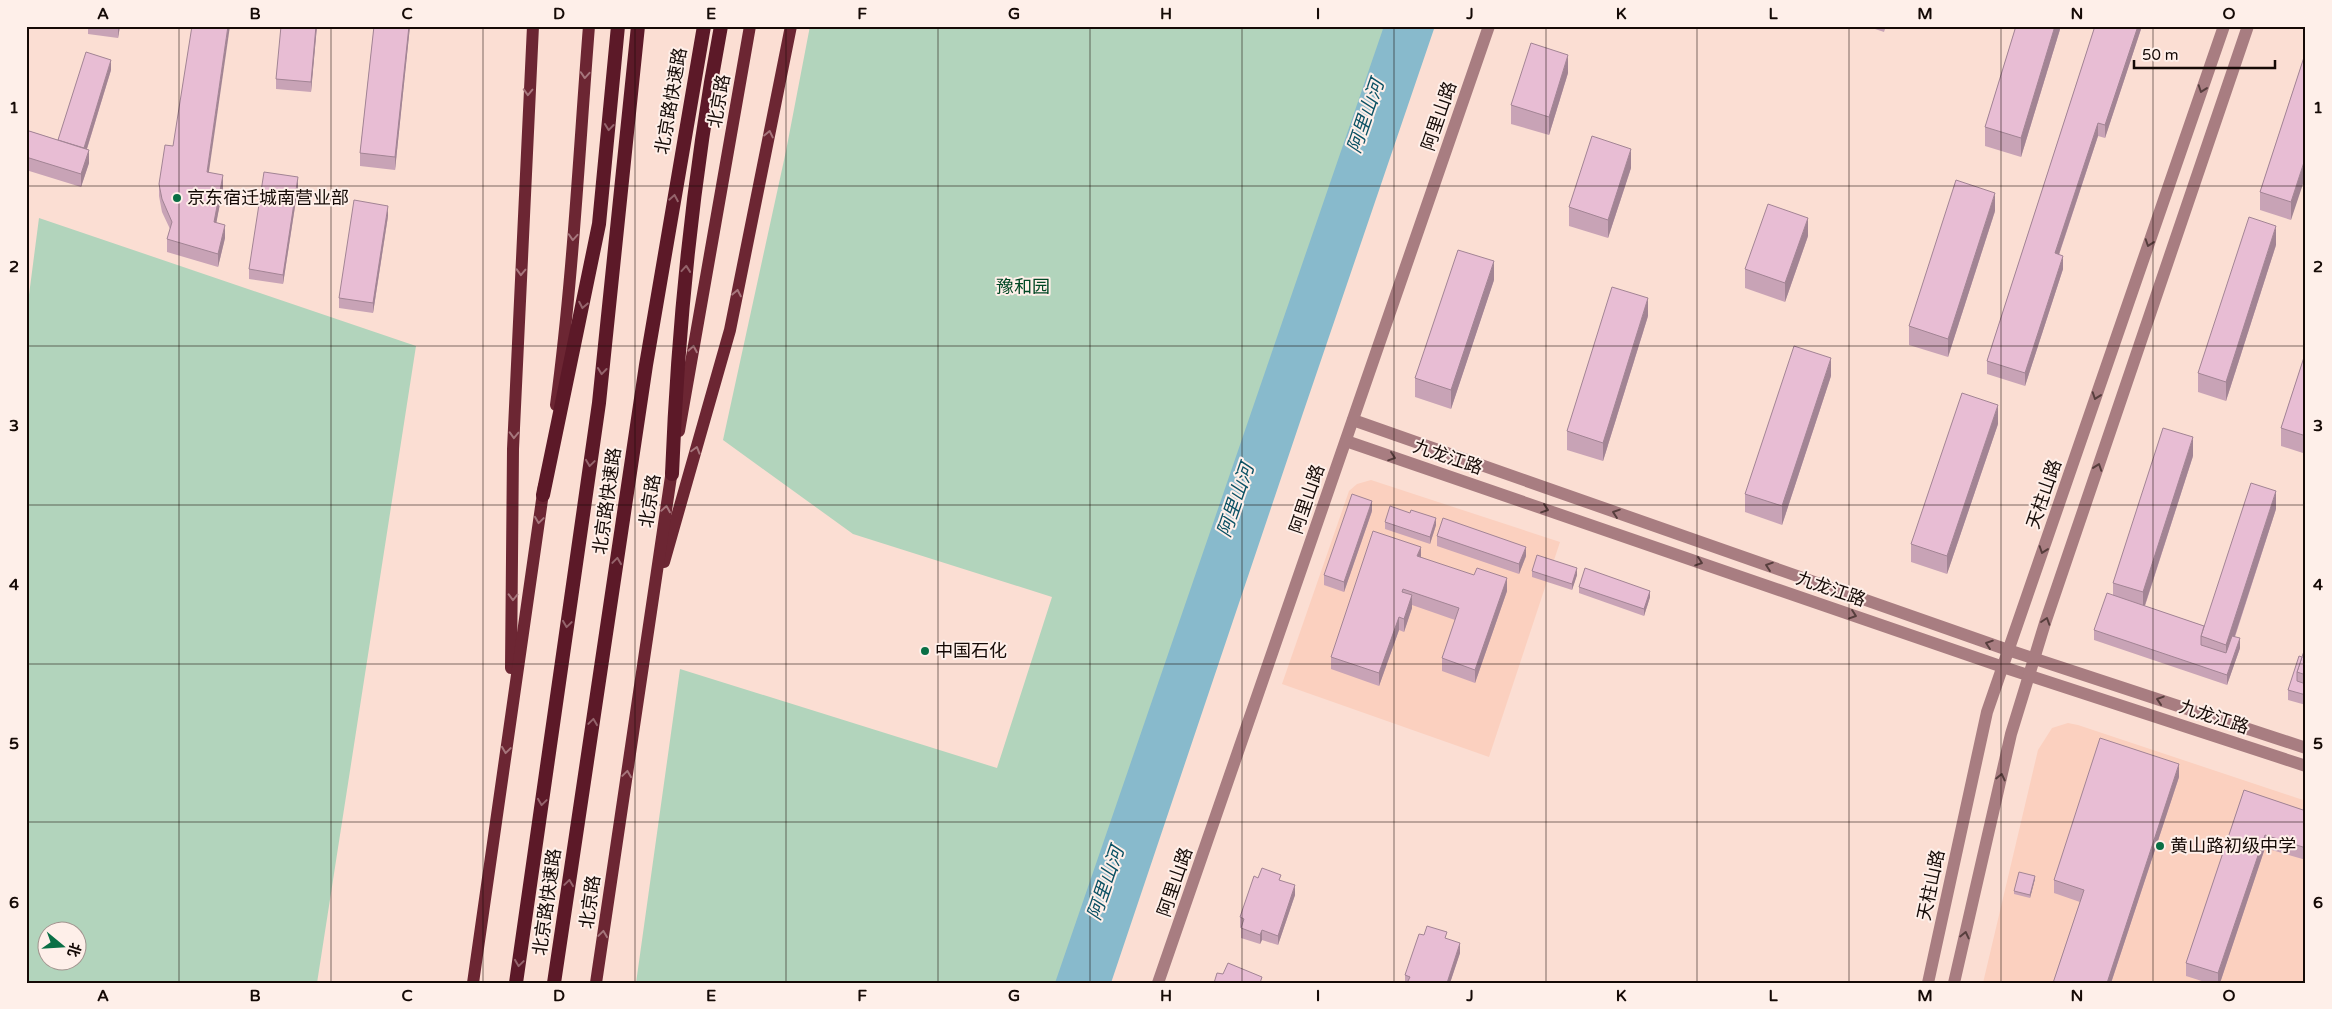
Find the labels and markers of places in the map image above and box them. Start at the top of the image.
place label: 京东宿迁城南营业部 [187,187,349,209]
marker: 京东宿迁城南营业部 [171,192,183,204]
place label: 中国石化 [935,640,1007,662]
marker: 中国石化 [919,645,931,657]
place label: 黄山路初级中学 [2170,835,2296,857]
marker: 黄山路初级中学 [2154,840,2166,852]

